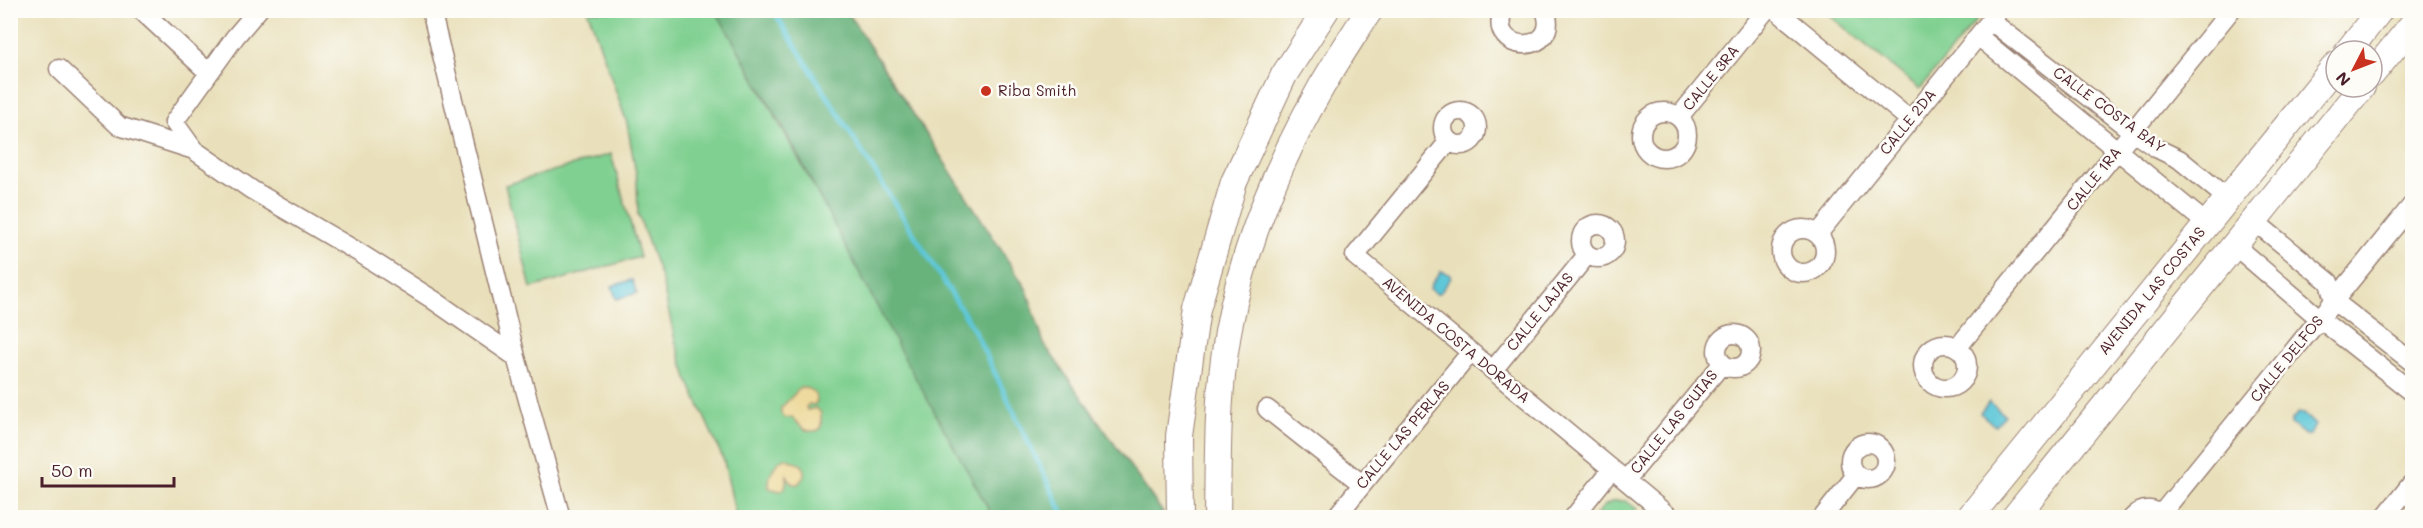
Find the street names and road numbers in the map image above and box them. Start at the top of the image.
street label: CALLE 3RA [1678,40,1743,114]
street label: CALLE COSTA BAY [2049,62,2170,157]
street label: CALLE 2DA [1874,84,1940,158]
street label: CALLE 1RA [2061,142,2125,215]
street label: AVENIDA LAS COSTAS [2093,222,2209,359]
street label: CALLE LAJAS [1501,268,1577,355]
street label: AVENIDA COSTA DORADA [1379,271,1535,407]
street label: CALLE DELFOS [2245,311,2327,406]
street label: CALLE LAS GUIAS [1625,365,1721,478]
street label: CALLE LAS PERLAS [1351,376,1454,493]

